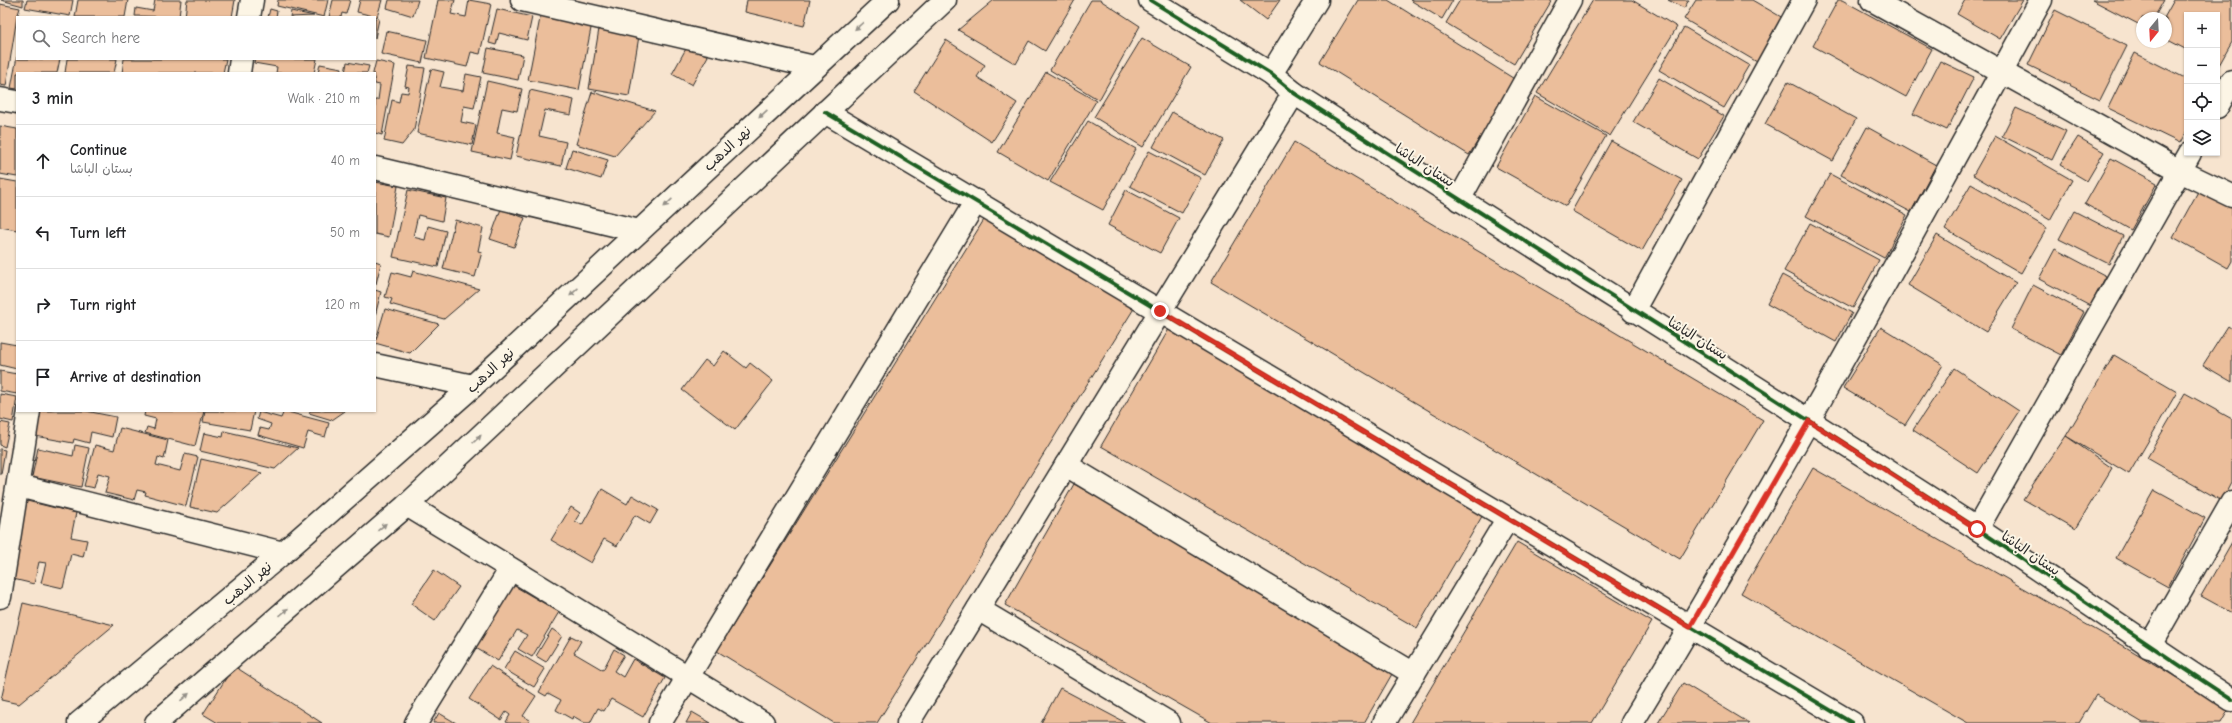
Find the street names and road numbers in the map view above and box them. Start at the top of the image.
street label: نهر الدهب [700,122,755,175]
street label: بستان الباشا [1392,140,1458,191]
street label: بستان الباشا [1665,313,1731,364]
street label: نهر الدهب [463,344,518,397]
street label: بستان الباشا [1998,527,2063,579]
street label: نهر الدهب [219,558,275,609]

